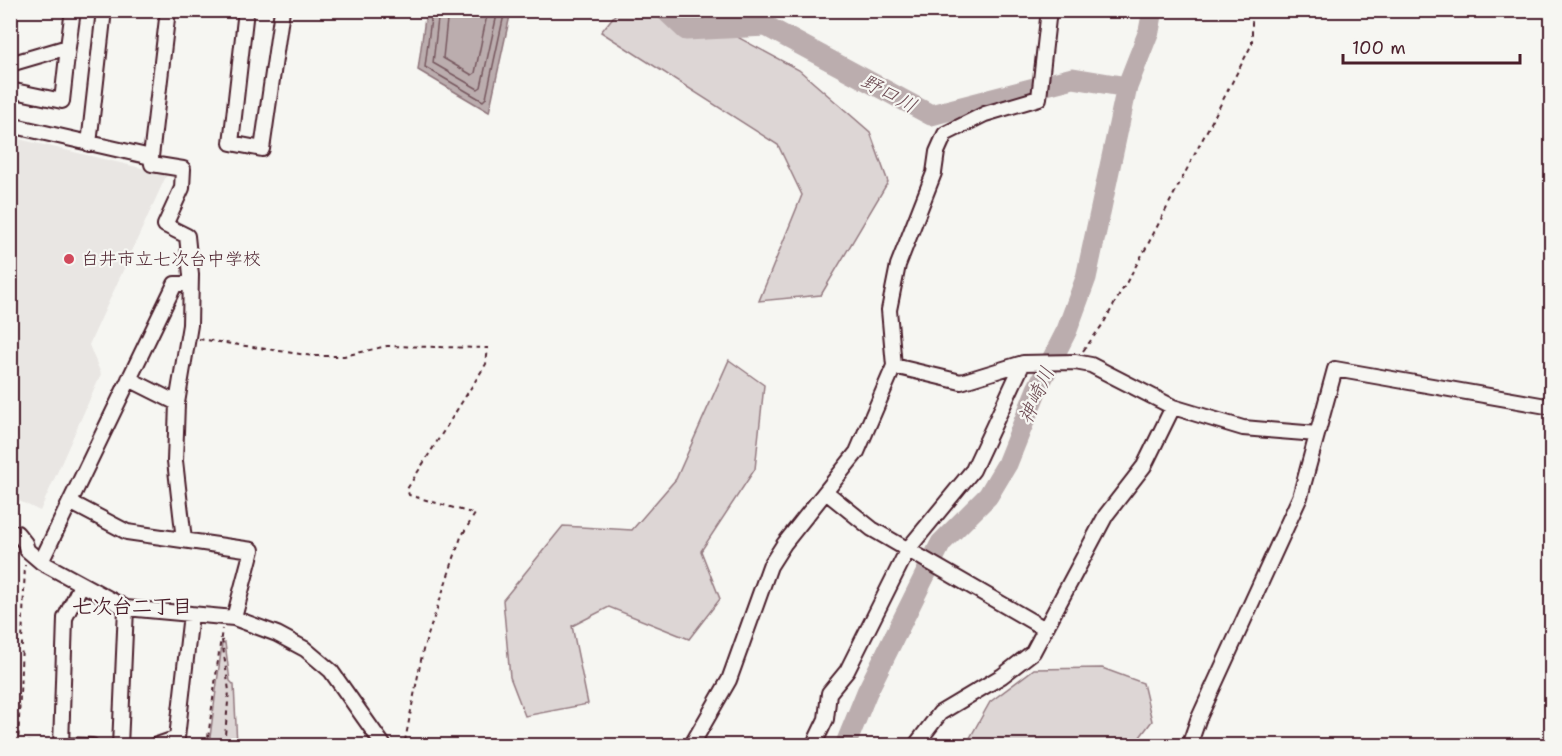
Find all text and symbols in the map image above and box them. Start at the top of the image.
scale bar [1343,27,1520,65]
text: 100 m [1352,36,1406,60]
water label: 野口川 [856,67,922,119]
place label: 白井市立七次台中学校 [81,247,261,271]
marker: 白井市立七次台中学校 [62,252,76,266]
water label: 神崎川 [1012,362,1060,428]
district label: 七次台二丁目 [72,593,192,619]

